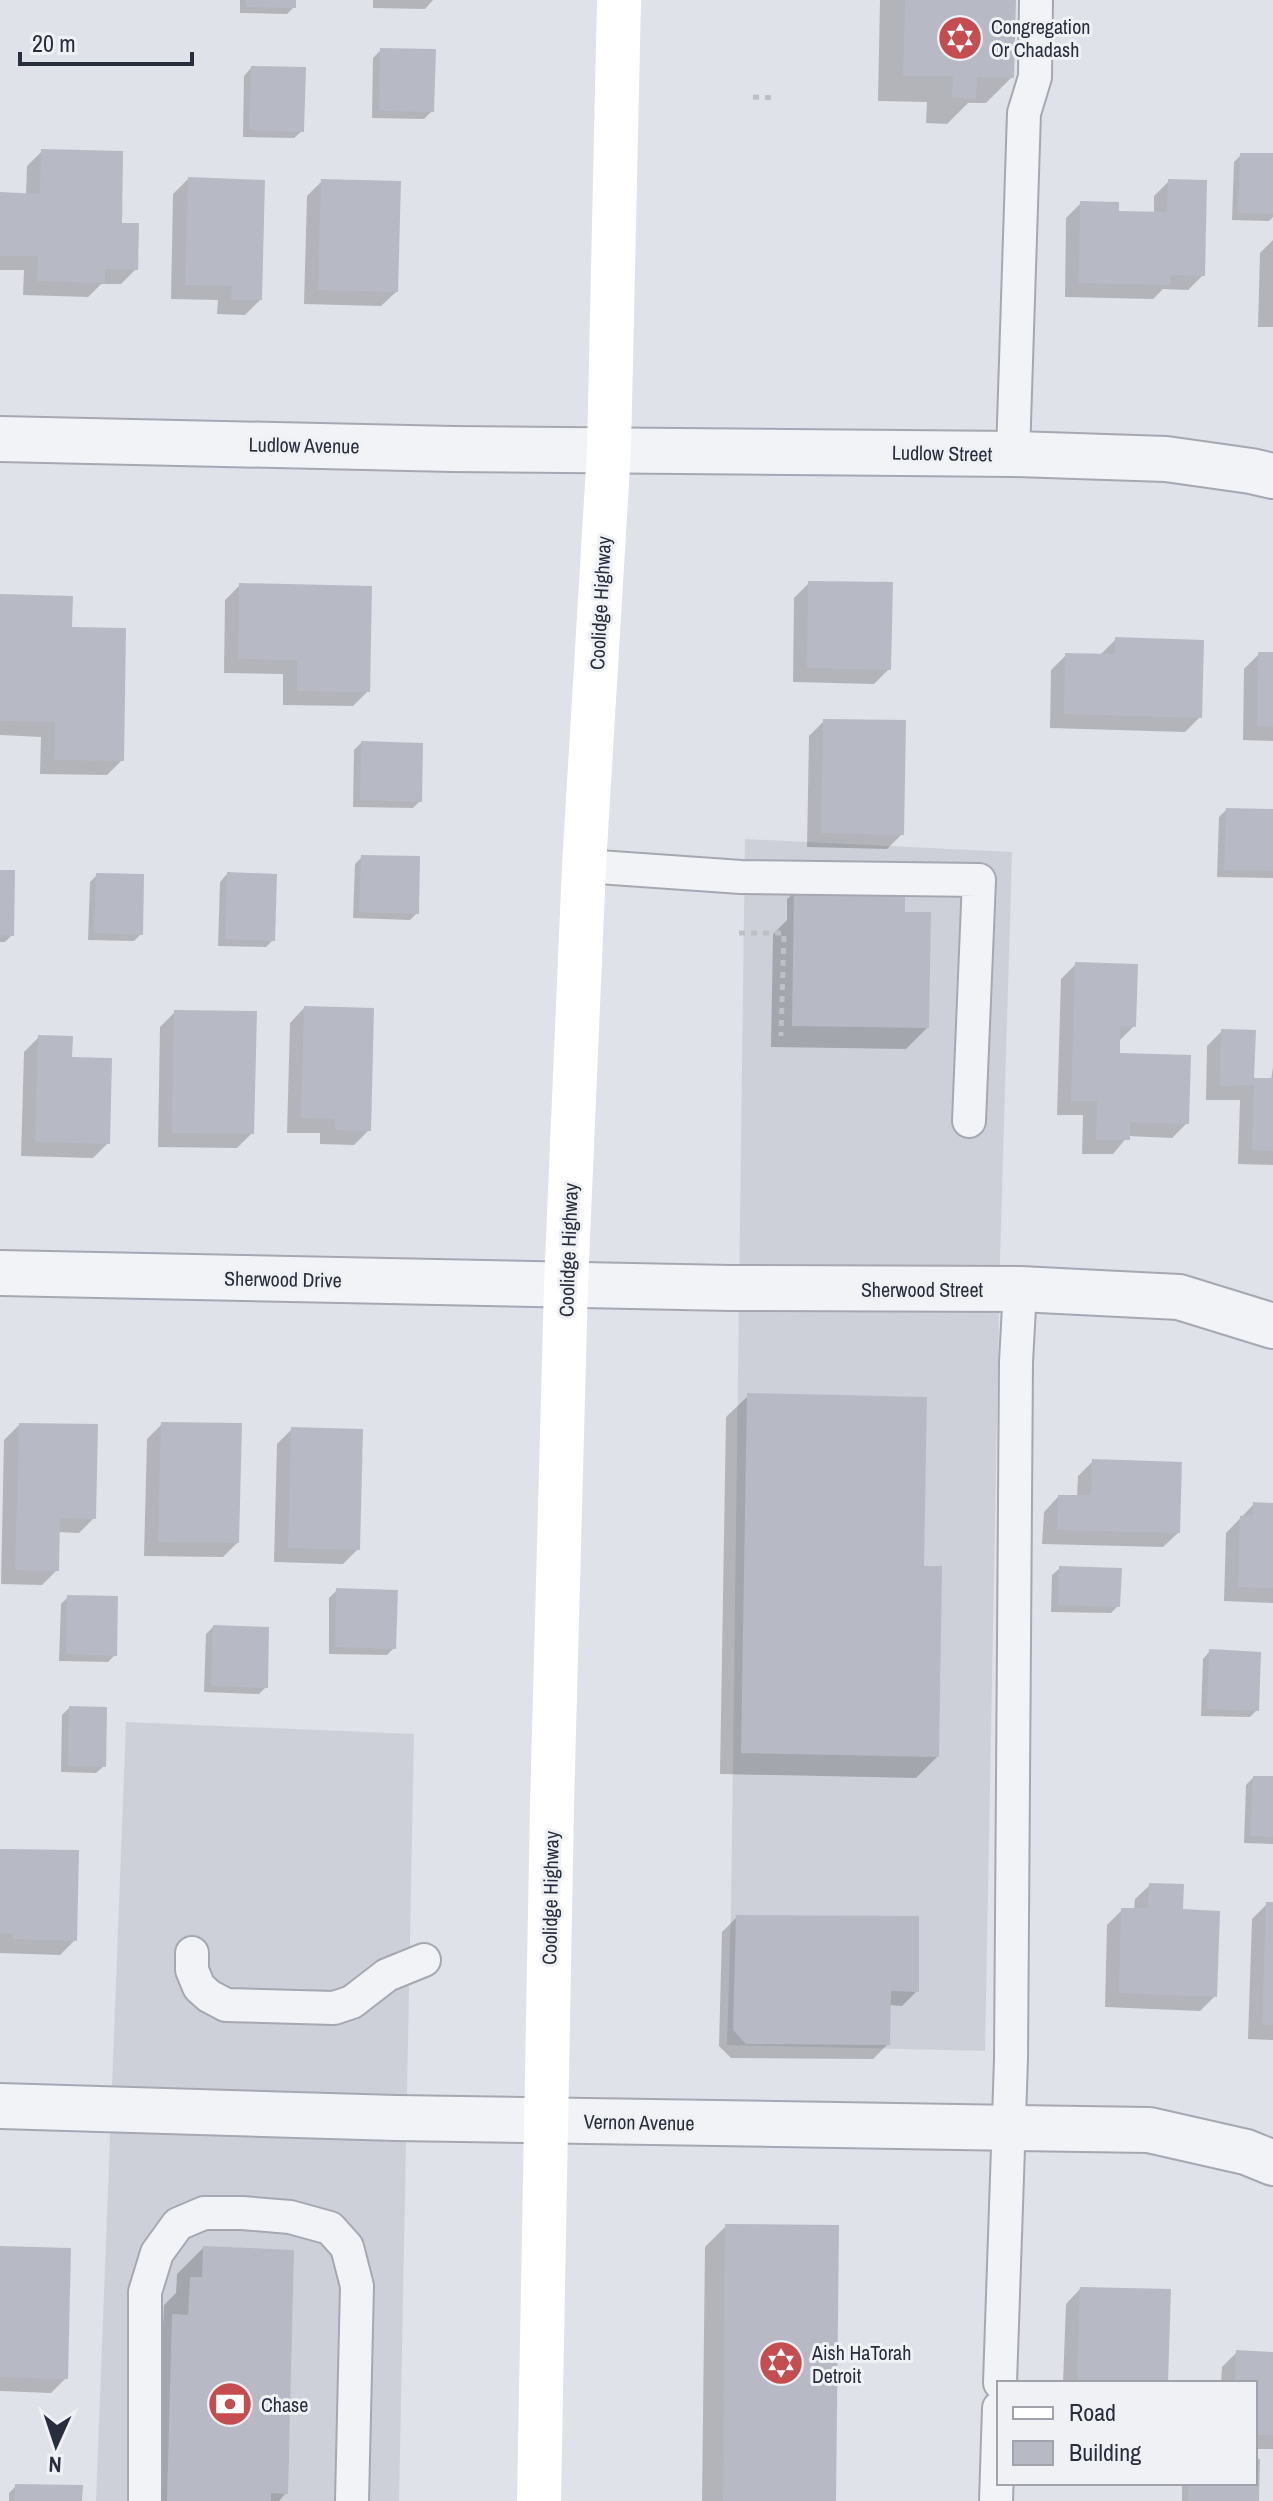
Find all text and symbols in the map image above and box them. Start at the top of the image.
place label: Congregation Or Chadash [991,13,1090,63]
synagogue icon: Congregation Or Chadash [936,14,984,62]
scale bar [20,16,192,66]
text: 20 m [32,27,76,59]
street label: Ludlow Avenue [248,431,360,459]
street label: Ludlow Street [892,439,993,467]
street label: Coolidge Highway [583,535,617,671]
street label: Coolidge Highway [552,1182,584,1317]
street label: Sherwood Drive [224,1264,342,1294]
street label: Sherwood Street [861,1276,984,1303]
street label: Coolidge Highway [535,1830,565,1965]
street label: Vernon Avenue [583,2108,695,2136]
synagogue icon: Aish HaTorah Detroit [757,2339,805,2387]
place label: Aish HaTorah Detroit [811,2339,911,2389]
bank icon: Chase [206,2380,254,2428]
legend [997,2381,1257,2485]
place label: Chase [261,2391,308,2418]
text: Road [1069,2396,1116,2428]
north arrow [16,2405,96,2485]
text: Building [1069,2436,1141,2468]
text: N [48,2450,62,2480]

